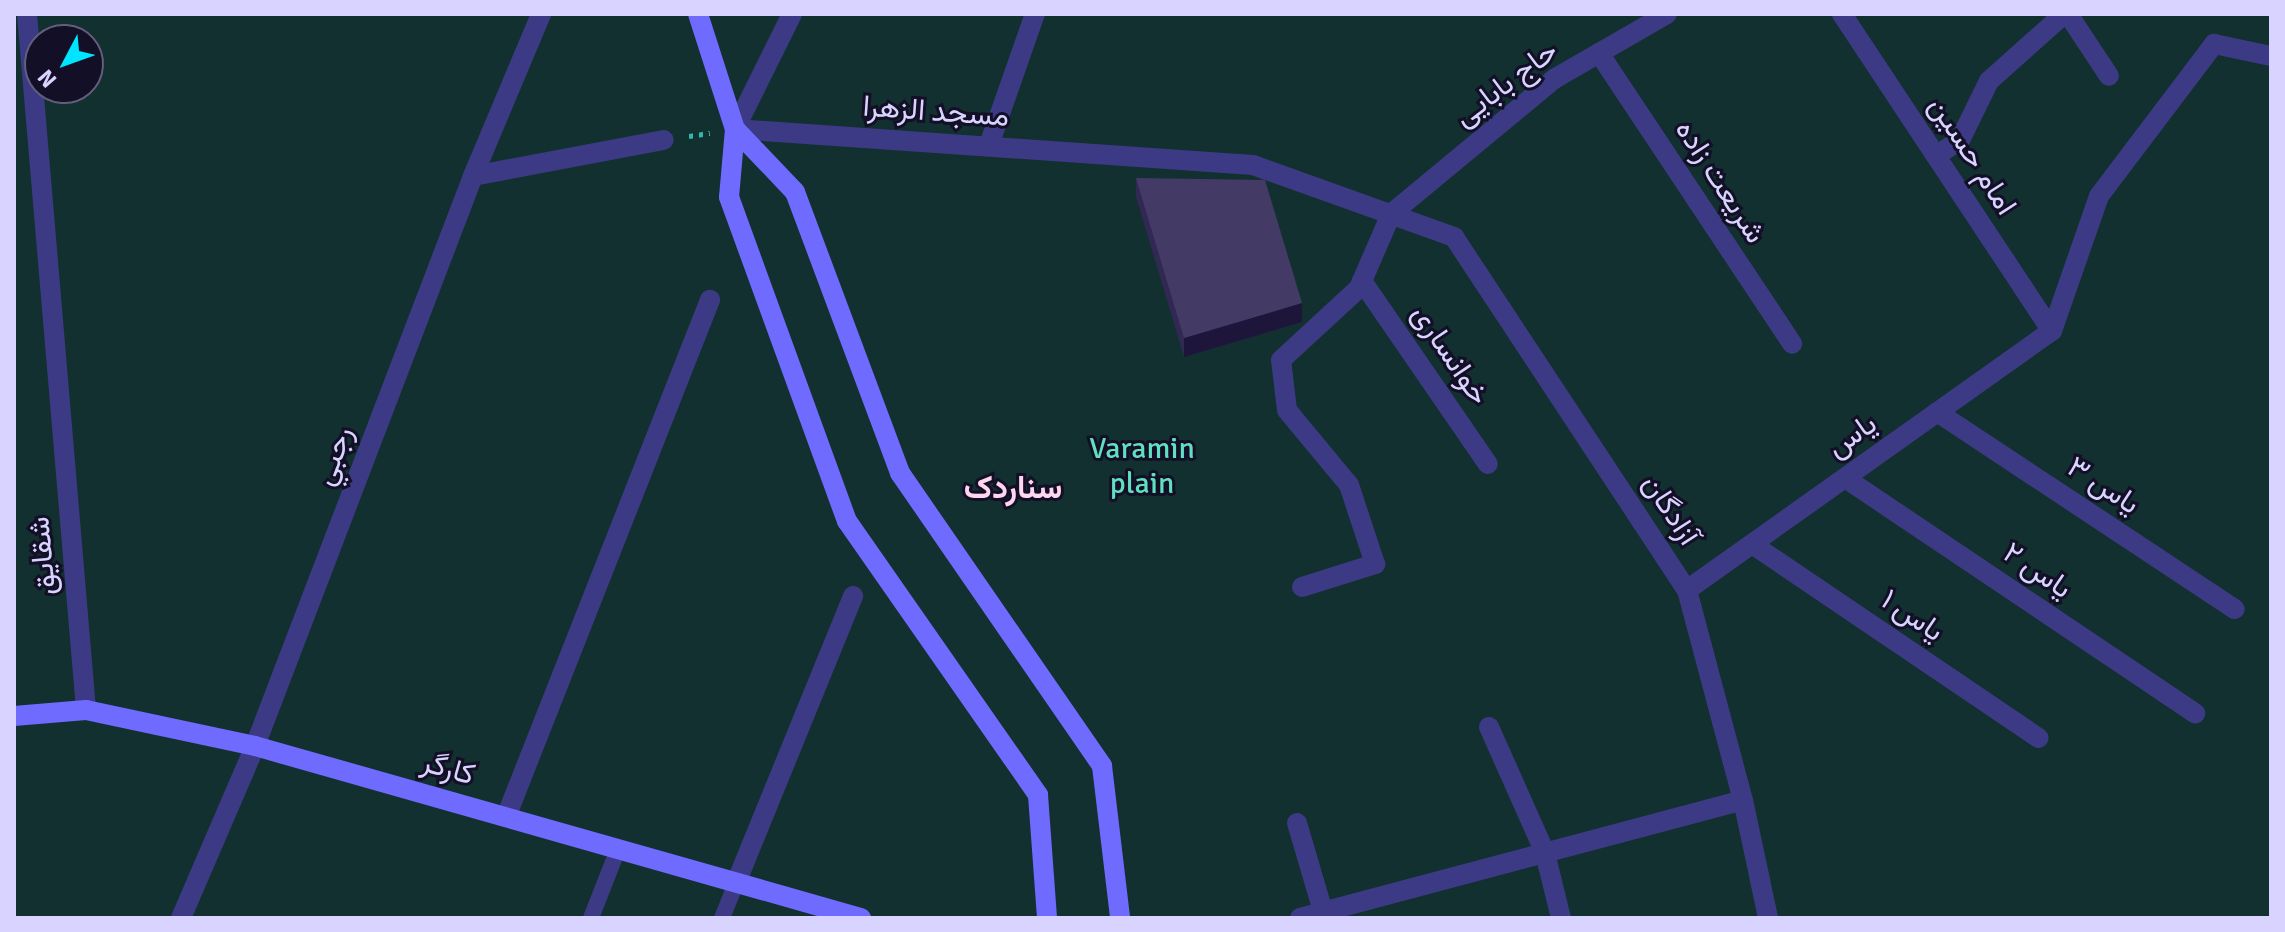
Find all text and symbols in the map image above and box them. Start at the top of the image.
north arrow [24,24,104,104]
street label: حاج بابایی [1447,33,1565,135]
text: N [32,64,62,93]
street label: مسجد الزهرا [862,89,1010,135]
street label: امام حسین [1920,90,2024,222]
street label: شریعت زاده [1667,114,1773,250]
street label: خوانساری [1403,298,1497,412]
street label: یاس [1820,406,1884,466]
street label: رجبي [306,421,362,491]
park label: Varamin plain [1089,431,1195,502]
street label: یاس ۳ [2060,449,2146,523]
street label: آزادگان [1634,468,1706,552]
district label: سناردک [964,469,1062,507]
street label: شقايق [22,515,64,597]
street label: یاس ۲ [1996,535,2078,607]
street label: یاس ۱ [1874,582,1950,650]
street label: کارگر [417,744,479,794]

